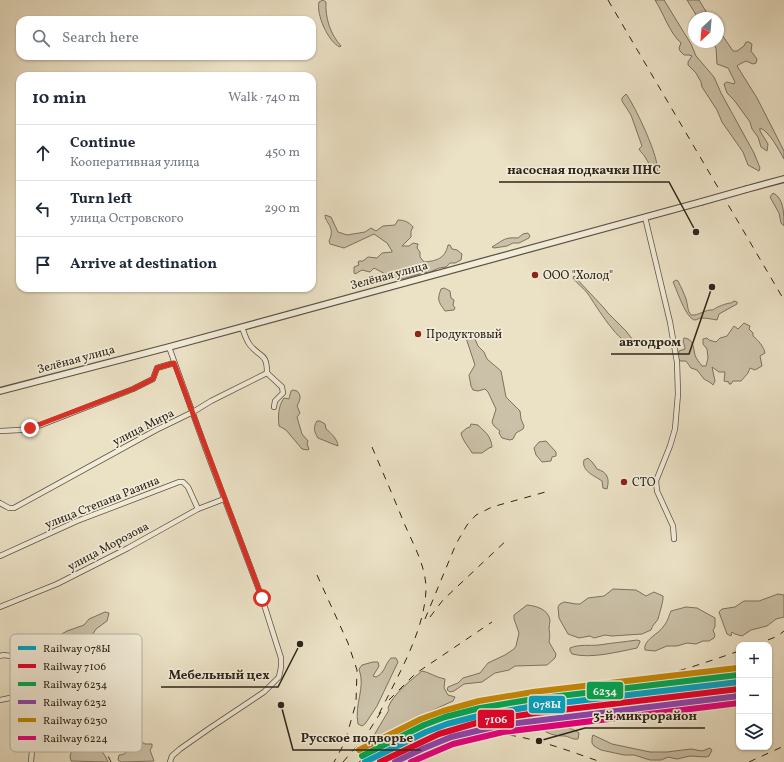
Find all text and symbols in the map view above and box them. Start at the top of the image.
north arrow [688,12,724,48]
search box [16,16,316,60]
icon: search [30,27,52,49]
text: Search here [62,28,139,49]
text: 10 min [32,87,86,110]
text: Walk · 740 m [228,89,300,107]
text: Continue [70,133,135,154]
icon: ahead [32,142,54,164]
text: 450 m [265,144,300,162]
text: Кооперативная улица [70,154,200,172]
callout: насосная подкачки ПНС [499,157,669,182]
text: насосная подкачки ПНС [507,162,661,180]
text: Turn left [70,189,132,210]
icon: left [32,198,54,220]
text: 290 m [264,200,300,218]
text: улица Островского [70,210,184,228]
icon: arrive [32,254,54,276]
text: Arrive at destination [70,254,217,275]
street label: Зелёная улица [349,258,430,294]
place label: ООО "Холод" [543,268,613,284]
marker: ООО "Холод" [530,270,540,280]
place label: Продуктовый [426,327,502,343]
marker: Продуктовый [413,329,423,339]
callout: автодром [611,329,689,354]
text: автодром [619,334,681,352]
street label: Зелёная улица [36,342,117,378]
street label: улица Мира [110,406,177,450]
route end [21,419,39,437]
street label: улица Степана Разина [43,473,162,533]
place label: СТО [632,475,656,491]
marker: СТО [619,477,629,487]
street label: улица Морозова [65,519,152,575]
route start [253,589,271,607]
legend [10,634,142,752]
text: Railway 078Ы [43,642,111,657]
map controls [736,642,772,750]
button: + [736,642,772,678]
text: Railway 7106 [43,660,106,675]
callout: Мебельный цех [161,662,278,687]
text: Мебельный цех [168,667,270,685]
text: Railway 6234 [43,678,108,693]
button: − [736,678,772,714]
line badge: 6234 [586,681,624,700]
text: 6234 [593,685,617,700]
line badge: 078Ы [528,695,566,714]
text: Railway 6232 [43,696,107,711]
text: 078Ы [533,698,561,713]
callout: 3-й микрорайон [585,703,705,728]
text: 3-й микрорайон [593,708,697,726]
line badge: 7106 [477,709,515,729]
text: 7106 [485,713,507,728]
text: Railway 6230 [43,714,108,729]
button: layers [736,714,772,750]
callout: Русское подворье [293,725,421,750]
text: Русское подворье [301,730,414,748]
text: Railway 6224 [43,732,108,747]

